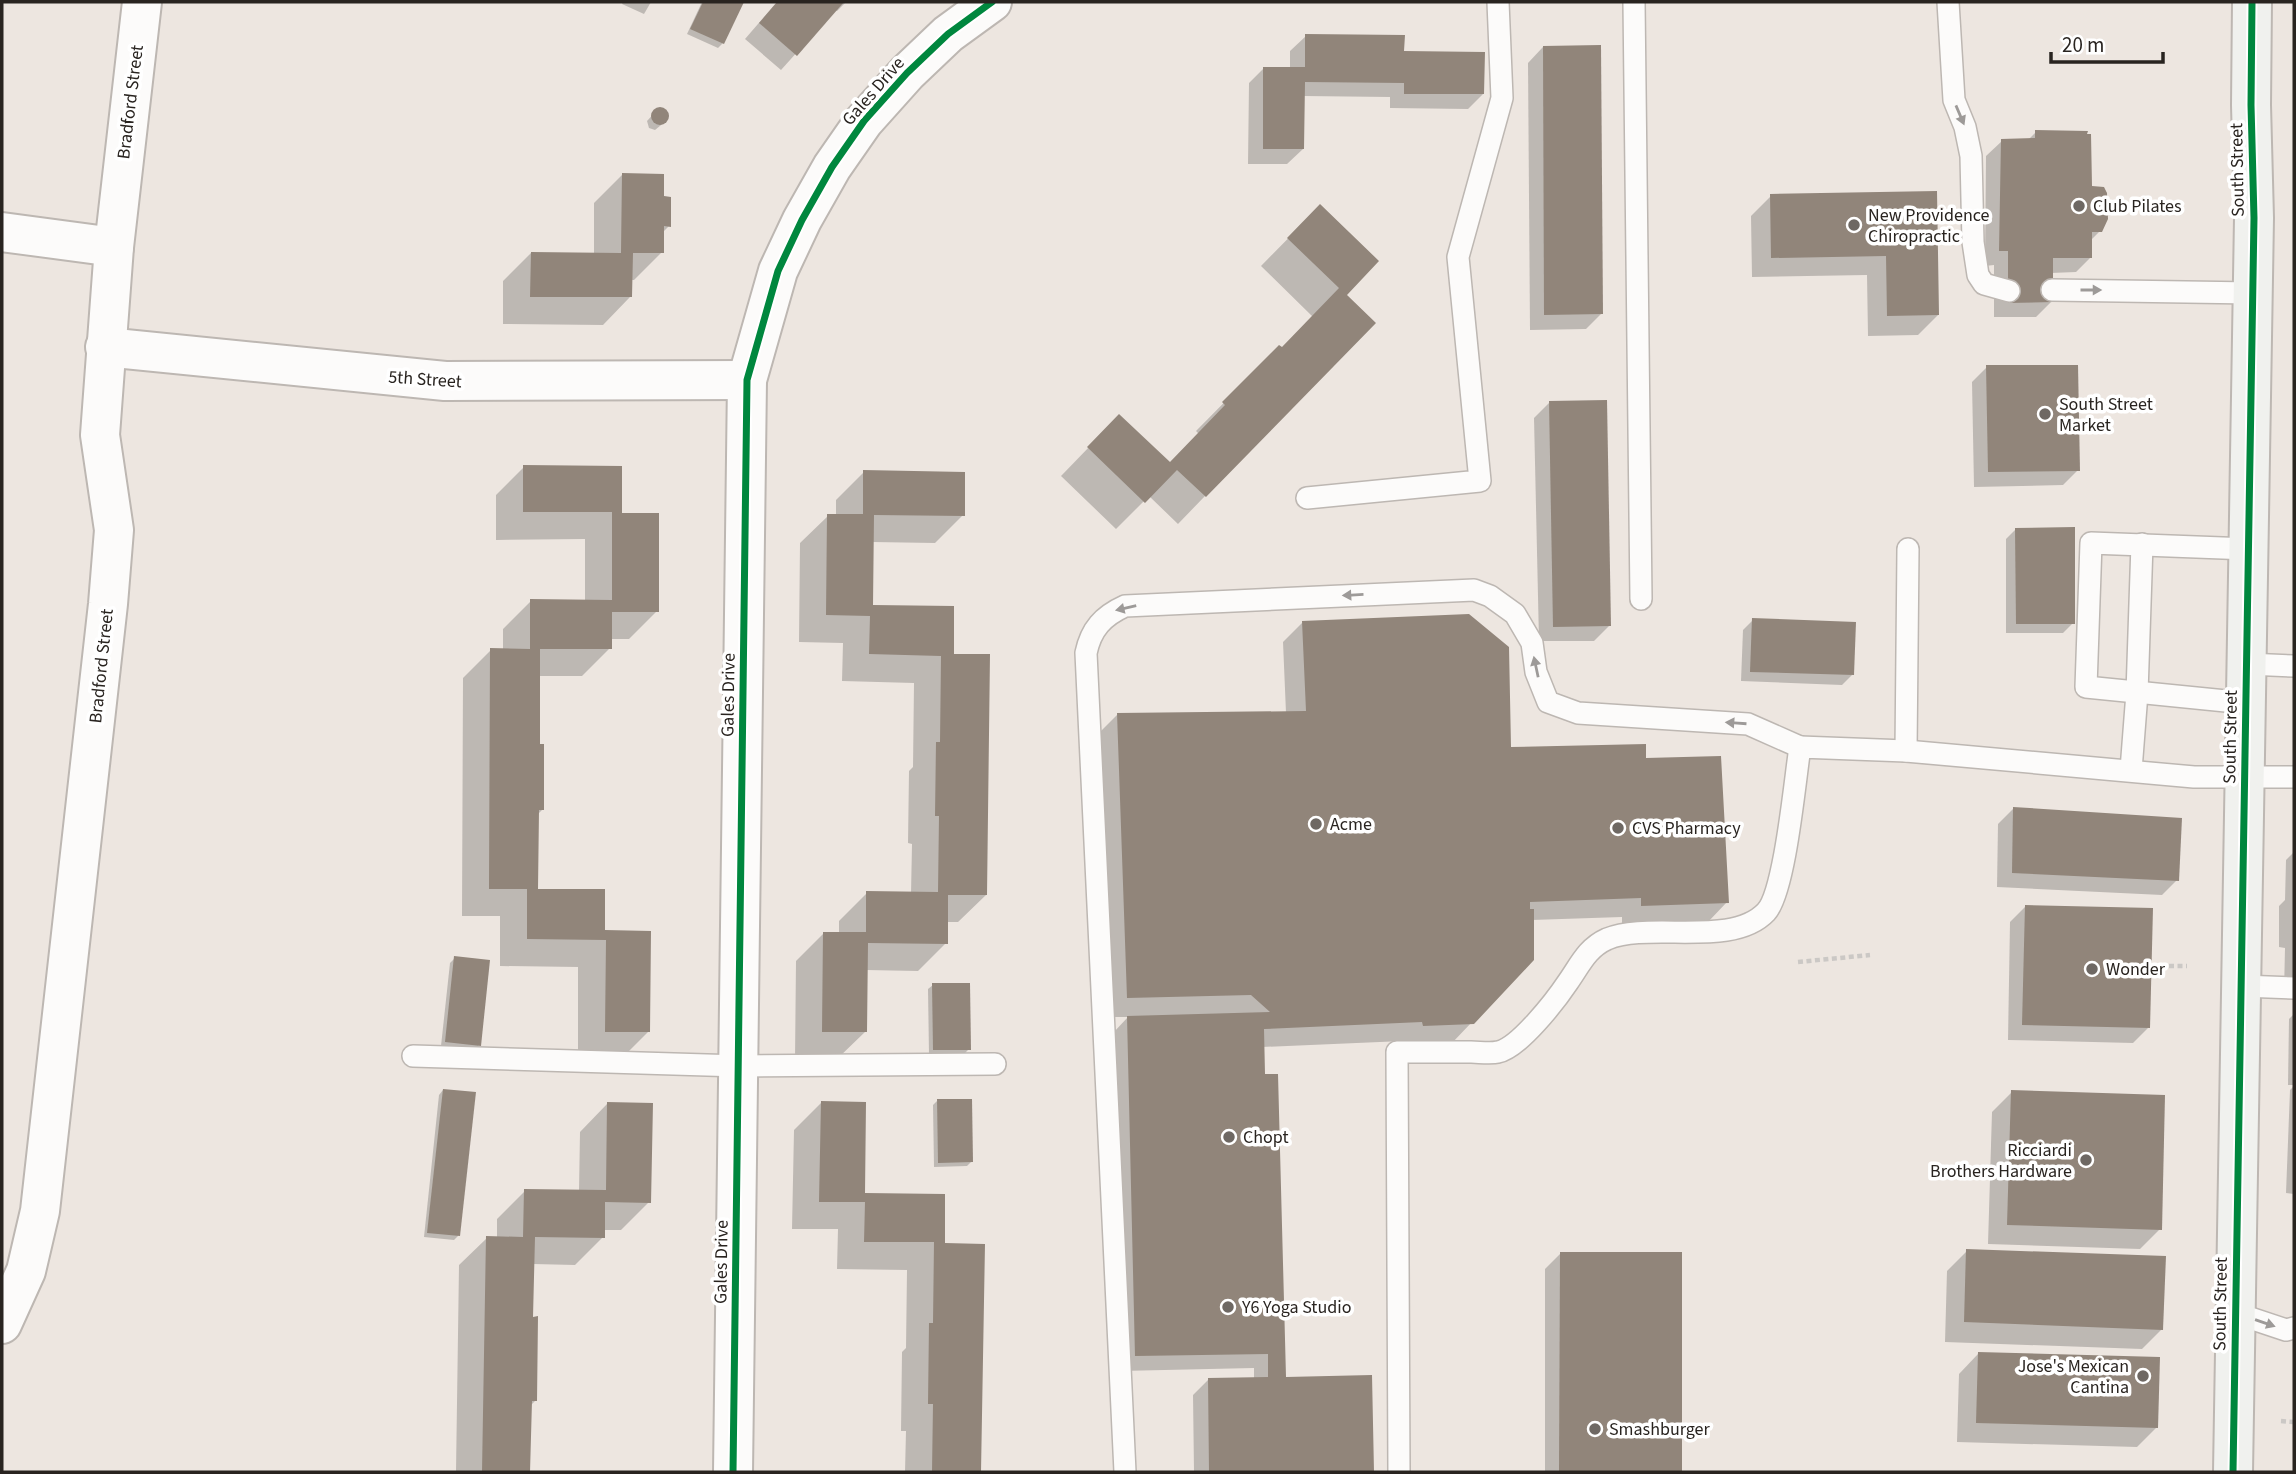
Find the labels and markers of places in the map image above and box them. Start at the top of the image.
place label: Club Pilates [2093,194,2182,219]
marker: Club Pilates [2071,198,2087,214]
place label: New Providence Chiropractic [1868,203,1990,249]
marker: New Providence Chiropractic [1846,217,1862,233]
place label: South Street Market [2059,392,2153,438]
marker: South Street Market [2037,406,2053,422]
place label: Acme [1330,812,1372,837]
marker: Acme [1308,816,1324,832]
place label: CVS Pharmacy [1632,816,1741,841]
marker: CVS Pharmacy [1610,820,1626,836]
place label: Wonder [2106,957,2166,982]
marker: Wonder [2084,961,2100,977]
place label: Chopt [1243,1125,1289,1150]
marker: Chopt [1221,1129,1237,1145]
place label: Ricciardi Brothers Hardware [1930,1138,2072,1184]
marker: Ricciardi Brothers Hardware [2078,1152,2094,1168]
place label: Y6 Yoga Studio [1241,1295,1351,1320]
marker: Y6 Yoga Studio [1220,1299,1236,1315]
place label: Jose's Mexican Cantina [2018,1354,2129,1400]
marker: Jose's Mexican Cantina [2135,1368,2151,1384]
place label: Smashburger [1609,1417,1711,1442]
marker: Smashburger [1587,1421,1603,1437]

